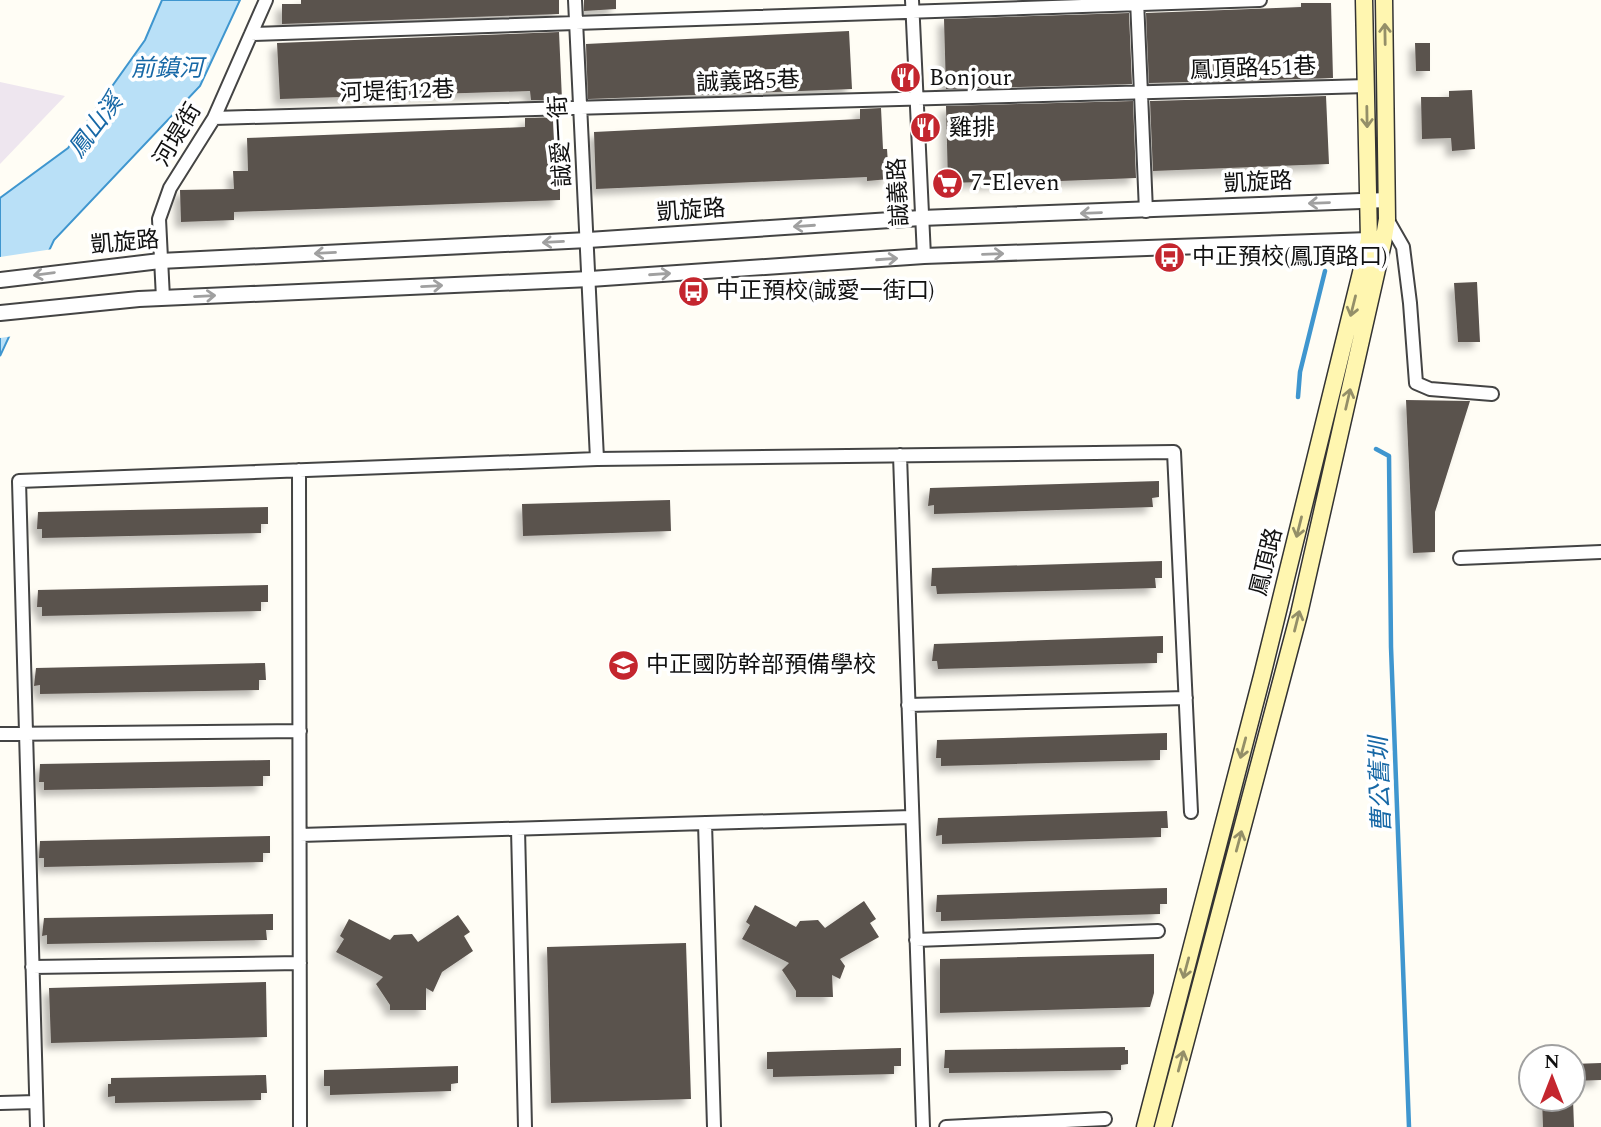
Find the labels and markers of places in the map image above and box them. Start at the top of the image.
restaurant icon: Bonjour [889,61,923,95]
place label: Bonjour [929,61,1012,96]
restaurant icon: 雞排 [909,111,943,145]
place label: 雞排 [949,111,995,146]
supermarket icon: 7-Eleven [931,166,965,200]
place label: 7-Eleven [971,166,1060,201]
bus stop icon: 中正預校(鳳頂路口) [1152,240,1186,274]
place label: 中正預校(鳳頂路口) [1192,240,1388,275]
bus stop icon: 中正預校(誠愛一街口) [676,274,710,308]
place label: 中正預校(誠愛一街口) [716,274,935,309]
school or university icon: 中正國防幹部預備學校 [606,648,640,682]
place label: 中正國防幹部預備學校 [646,648,876,683]

